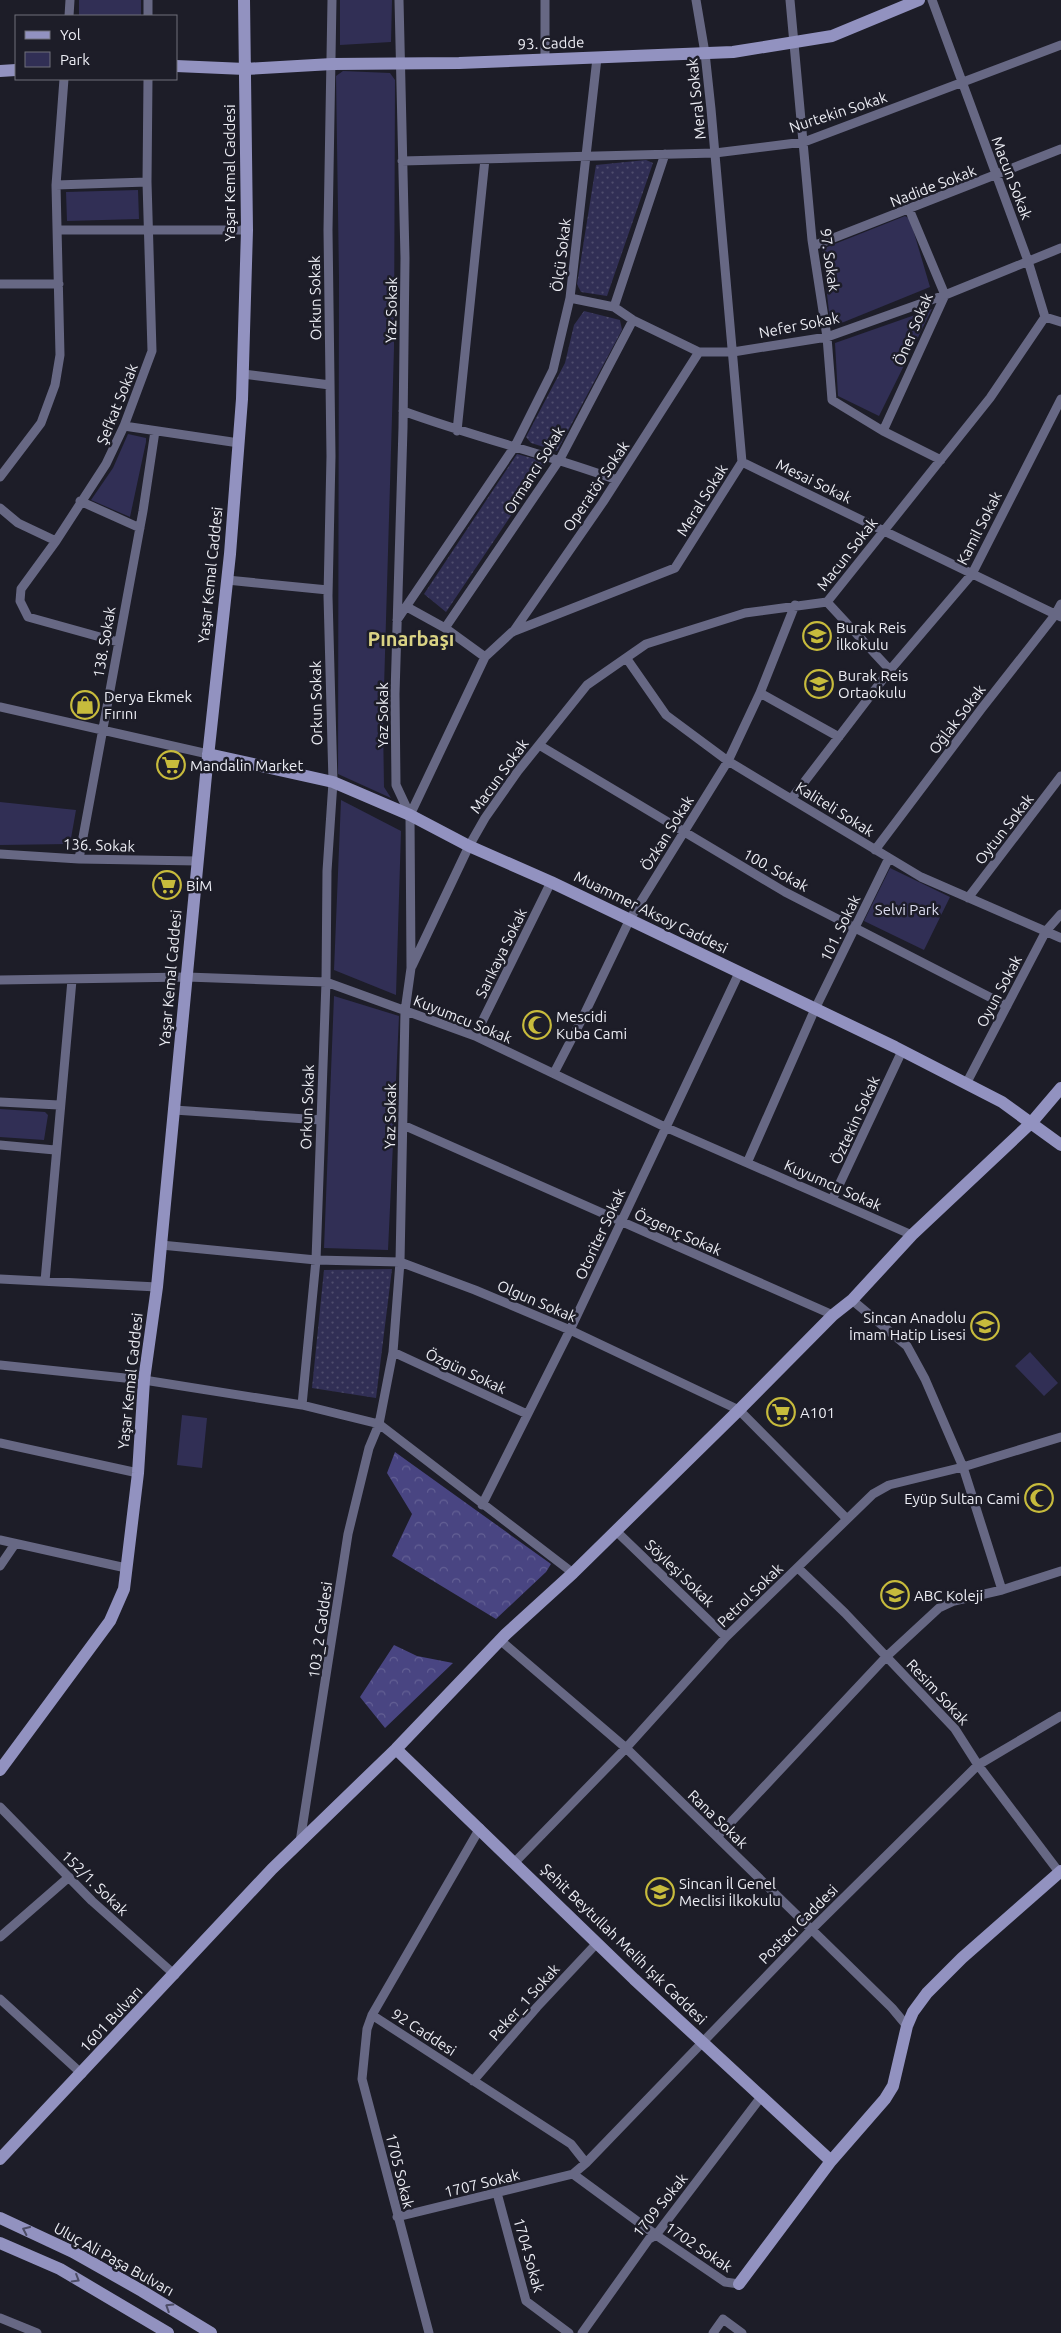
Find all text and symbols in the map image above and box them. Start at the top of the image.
legend [15,15,178,80]
text: Yol [60,26,81,43]
street label: 93. Cadde [517,33,585,53]
text: Park [60,51,90,68]
street label: Meral Sokak [683,57,709,140]
street label: Nurtekin Sokak [787,88,889,136]
street label: Yaşar Kemal Caddesi [221,104,238,242]
street label: Macun Sokak [988,134,1036,222]
street label: Nadide Sokak [888,162,979,210]
street label: Ölçü Sokak [548,217,574,293]
street label: 97. Sokak [817,227,843,293]
street label: Orkun Sokak [306,255,324,341]
street label: Yaz Sokak [382,277,400,343]
street label: Öner Sokak [890,290,936,368]
street label: Nefer Sokak [757,309,841,341]
street label: Şefkat Sokak [93,361,141,447]
street label: Ormancı Sokak [500,423,568,517]
street label: Operatör Sokak [560,437,633,534]
street label: Mesai Sokak [773,455,855,507]
street label: Meral Sokak [673,461,731,539]
street label: Kamil Sokak [953,488,1005,568]
street label: Yaşar Kemal Caddesi [194,506,226,644]
street label: Macun Sokak [813,514,881,594]
street label: 138. Sokak [89,605,119,679]
place label: Burak Reis İlkokulu [836,619,906,653]
school or university icon: Burak Reis İlkokulu [802,621,832,651]
district label: Pınarbaşı [368,627,454,650]
street label: Orkun Sokak [307,660,325,746]
place label: Burak Reis Ortaokulu [838,667,908,701]
school or university icon: Burak Reis Ortaokulu [804,669,834,699]
street label: Oğlak Sokak [925,681,989,757]
street label: Yaz Sokak [374,682,391,748]
place label: Derya Ekmek Fırını [104,688,192,722]
shop icon: Derya Ekmek Fırını [70,690,100,720]
street label: Macun Sokak [466,735,532,817]
supermarket icon: Mandalin Market [156,750,186,780]
place label: Mandalin Market [190,757,303,774]
street label: Kaliteli Sokak [793,778,878,840]
street label: Oytun Sokak [971,790,1037,868]
street label: Özkan Sokak [637,792,697,874]
street label: 136. Sokak [63,835,136,855]
street label: 100. Sokak [740,845,812,895]
street label: Muammer Aksoy Caddesi [571,867,731,957]
supermarket icon: BİM [152,870,182,900]
place label: BİM [186,877,212,894]
street label: 101. Sokak [817,892,864,964]
park label: Selvi Park [875,901,940,918]
street label: Sarıkaya Sokak [472,905,530,1001]
street label: Yaşar Kemal Caddesi [156,909,184,1047]
street label: Oyun Sokak [973,952,1025,1030]
street label: Kuyumcu Sokak [411,991,515,1047]
place label: Mescidi Kuba Cami [556,1008,627,1042]
mosque icon: Mescidi Kuba Cami [522,1010,552,1040]
street label: Orkun Sokak [297,1064,317,1150]
street label: Öztekin Sokak [827,1073,883,1167]
street label: Yaz Sokak [381,1083,399,1149]
street label: Kuyumcu Sokak [782,1156,885,1214]
street label: Otoriter Sokak [572,1185,629,1282]
street label: Özgenç Sokak [632,1205,725,1259]
street label: Olgun Sokak [495,1277,579,1325]
place label: Sincan Anadolu İmam Hatip Lisesi [849,1309,966,1343]
school or university icon: Sincan Anadolu İmam Hatip Lisesi [970,1311,1000,1341]
street label: Yaşar Kemal Caddesi [114,1312,146,1450]
street label: Özgün Sokak [423,1345,509,1397]
supermarket icon: A101 [766,1397,796,1427]
place label: A101 [800,1404,835,1421]
mosque icon: Eyüp Sultan Cami [1024,1483,1054,1513]
place label: Eyüp Sultan Cami [904,1490,1020,1507]
street label: Söyleşi Sokak [642,1536,718,1610]
street label: Petrol Sokak [714,1559,786,1630]
school or university icon: ABC Koleji [880,1580,910,1610]
street label: 103_2 Caddesi [305,1581,335,1679]
place label: ABC Koleji [914,1587,983,1604]
street label: Resim Sokak [903,1656,973,1729]
street label: Rana Sokak [685,1786,752,1852]
street label: 152/1. Sokak [58,1847,132,1919]
street label: Şehit Beytullah Melih Işık Caddesi [538,1860,710,2028]
place label: Sincan İl Genel Meclisi İlkokulu [679,1875,781,1909]
school or university icon: Sincan İl Genel Meclisi İlkokulu [645,1877,675,1907]
street label: Postacı Caddesi [755,1881,841,1967]
street label: Peker_1 Sokak [485,1960,563,2044]
street label: 1601 Bulvarı [76,1983,146,2055]
street label: 92 Caddesi [389,2005,459,2059]
street label: 1705 Sokak [382,2132,418,2211]
street label: 1707 Sokak [443,2165,522,2201]
street label: 1709 Sokak [629,2169,691,2240]
street label: 1704 Sokak [510,2216,548,2295]
street label: 1702 Sokak [662,2218,736,2276]
street label: Uluç Ali Paşa Bulvarı [51,2219,177,2299]
one-way arrow [22,2226,31,2236]
one-way arrow [70,2272,79,2282]
one-way arrow [165,2304,174,2314]

